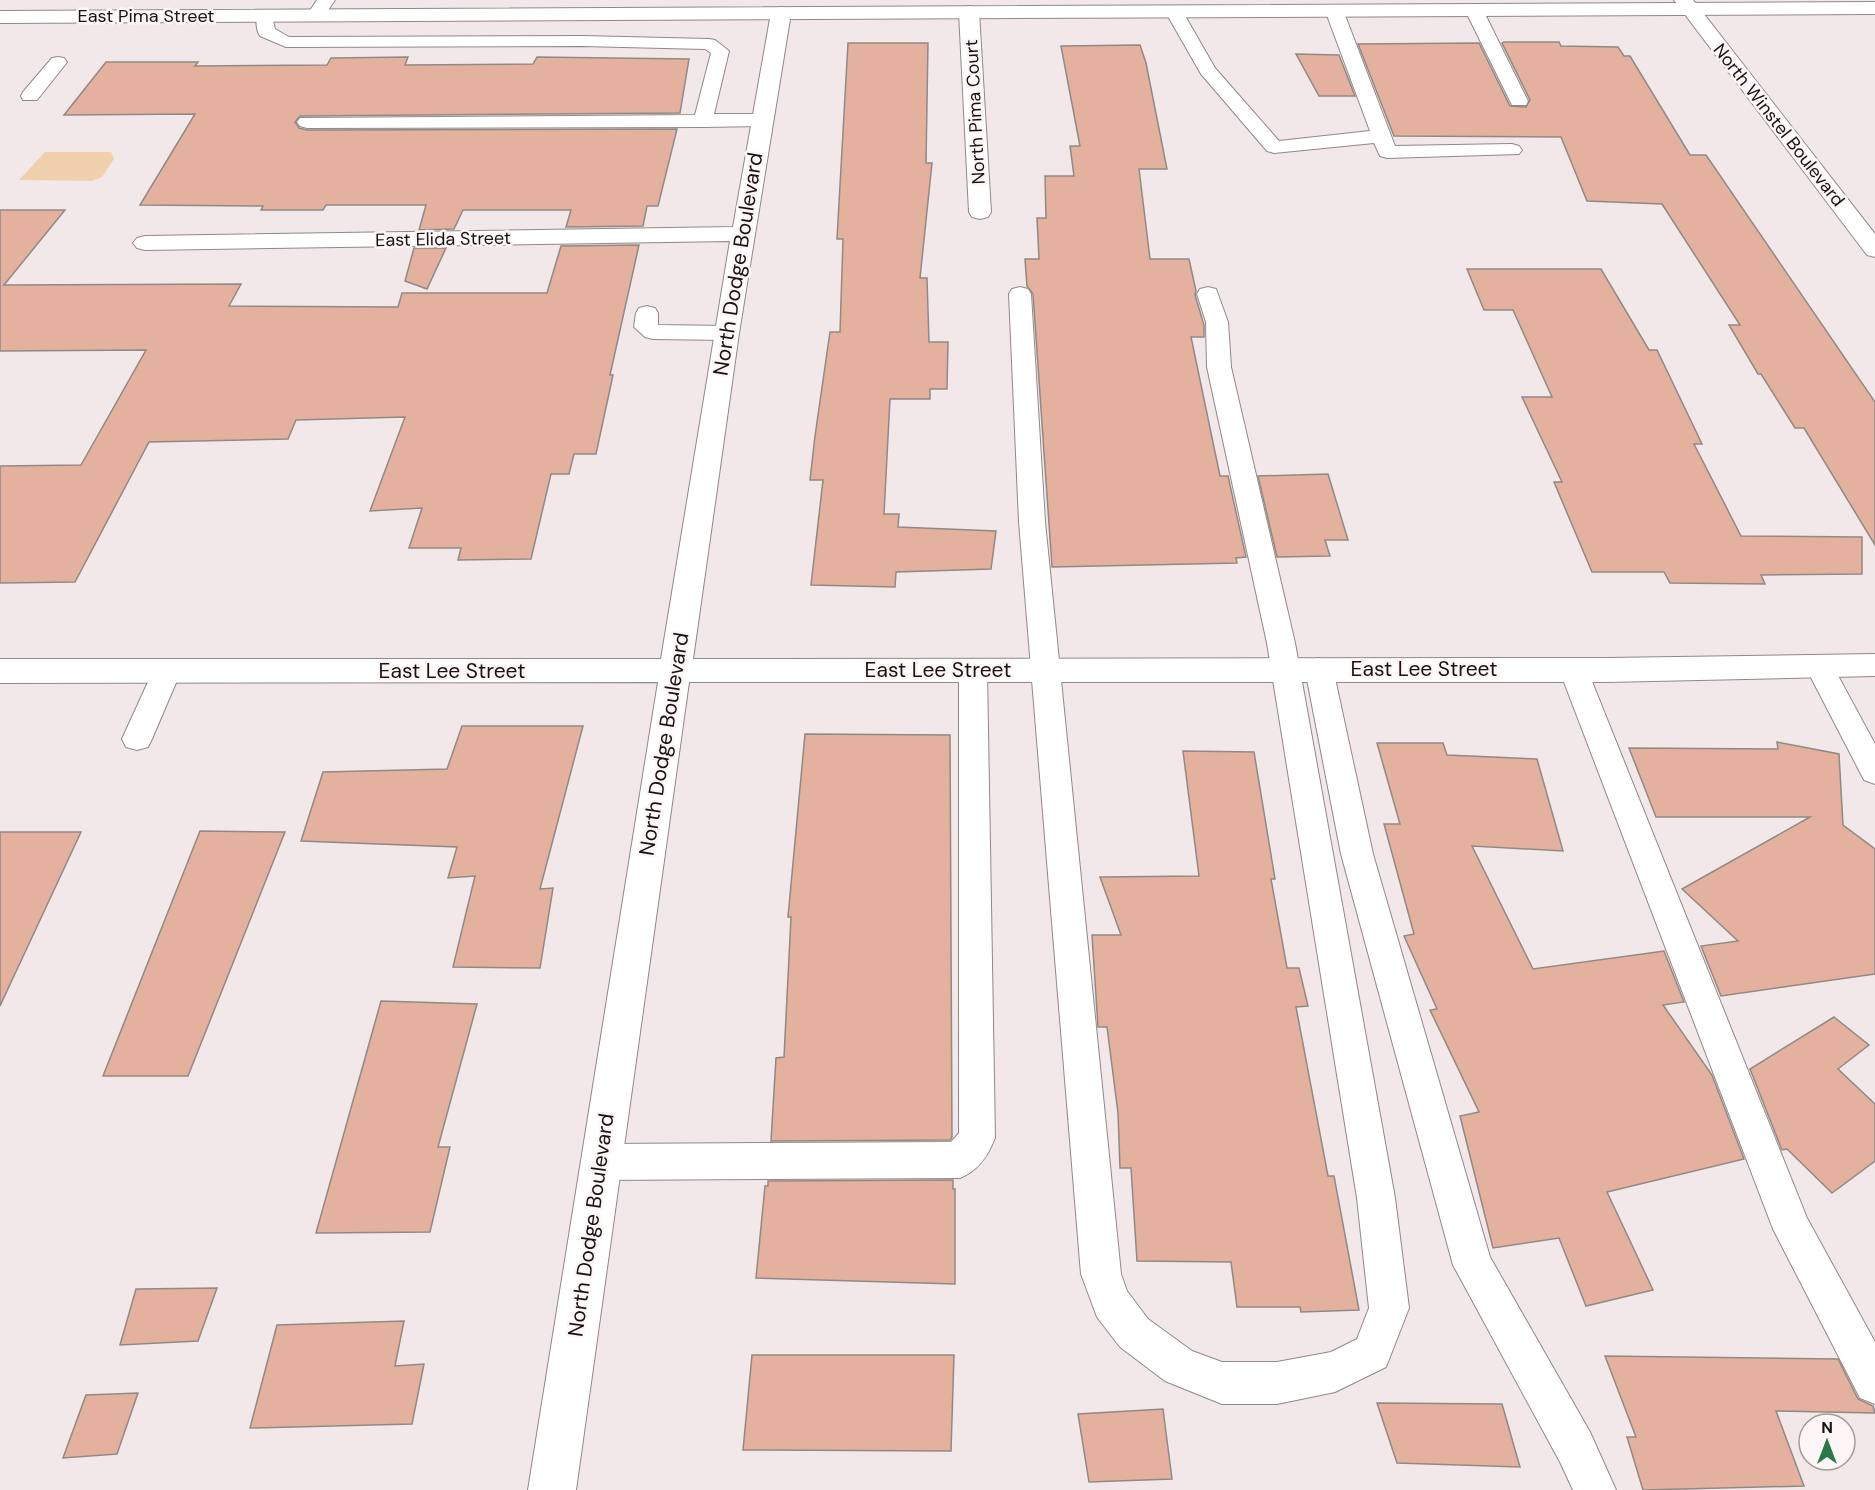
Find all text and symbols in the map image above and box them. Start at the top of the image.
street label: East Pima Street [78,4,214,28]
street label: North Pima Court [959,39,991,185]
street label: North Winstel Boulevard [1708,39,1850,211]
street label: North Dodge Boulevard [707,151,769,377]
street label: East Elida Street [375,226,511,252]
street label: North Dodge Boulevard [633,631,695,857]
street label: East Lee Street [1351,655,1497,683]
street label: East Lee Street [865,656,1011,684]
street label: East Lee Street [379,657,525,685]
street label: North Dodge Boulevard [561,1111,621,1339]
north arrow [1797,1412,1857,1472]
text: N [1821,1417,1833,1438]

